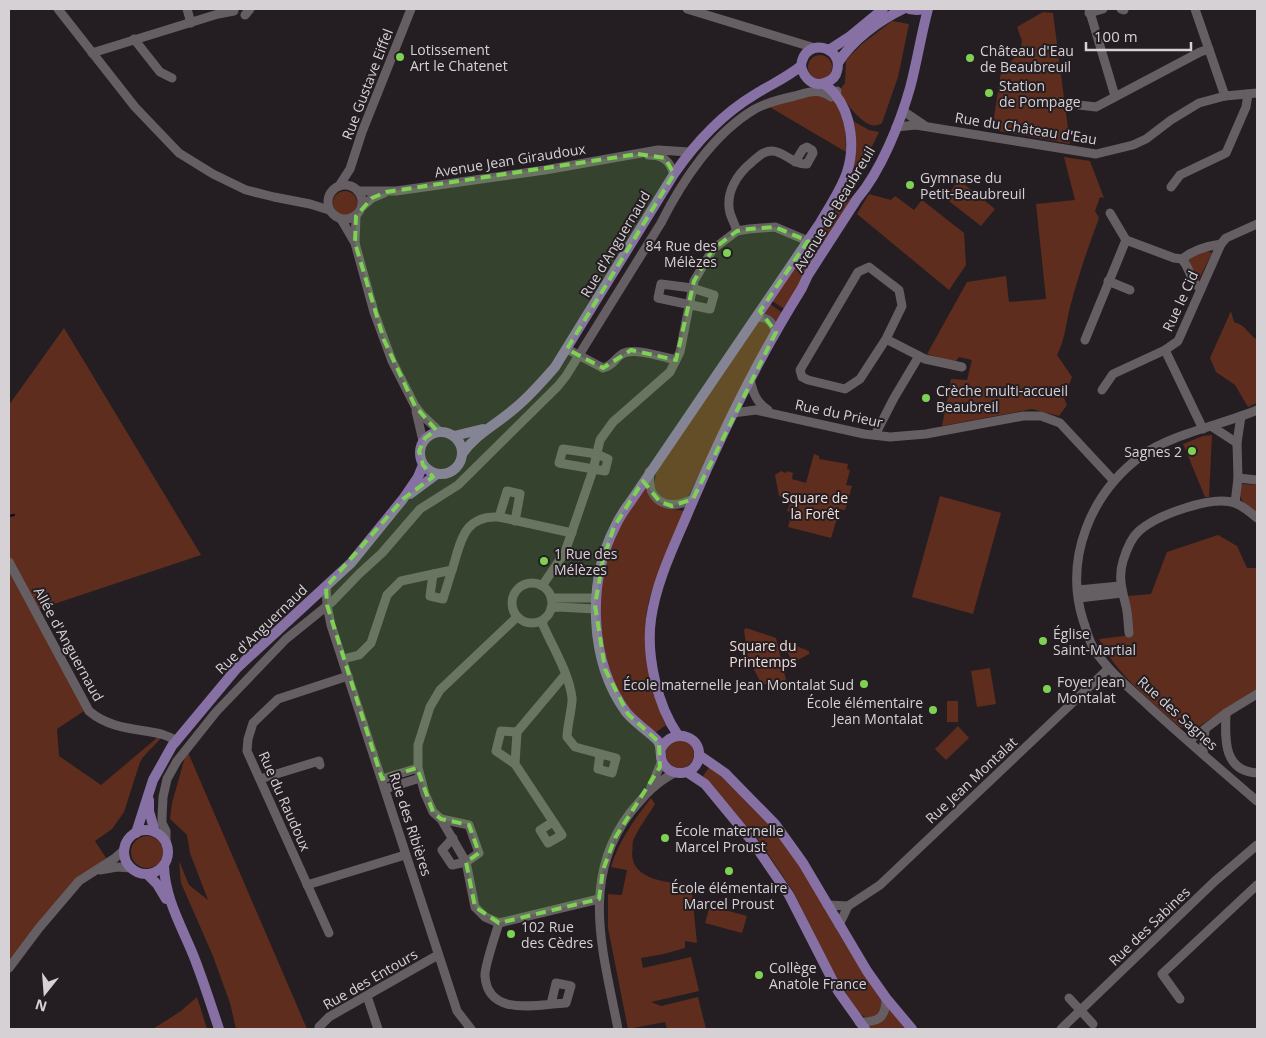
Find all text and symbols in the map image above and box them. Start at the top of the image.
scale bar [1086,20,1191,52]
street label: Rue Gustave Eiffel [337,26,397,142]
text: 100 m [1094,26,1138,46]
place label: Lotissement Art le Chatenet [410,40,508,75]
place label: Château d'Eau de Beaubreuil [980,41,1074,76]
marker: Lotissement Art le Chatenet [394,51,406,63]
marker: Château d'Eau de Beaubreuil [964,52,976,64]
place label: Station de Pompage [999,76,1081,111]
marker: Station de Pompage [983,87,995,99]
street label: Rue du Château d'Eau [954,107,1098,149]
street label: Avenue Jean Giraudoux [433,139,588,181]
street label: Avenue de Beaubreuil [789,143,879,275]
place label: Gymnase du Petit-Beaubreuil [920,168,1025,203]
marker: Gymnase du Petit-Beaubreuil [904,179,916,191]
street label: Rue d'Anguernaud [576,187,654,301]
place label: 84 Rue des Mélèzes [646,236,717,271]
marker: 84 Rue des Mélèzes [721,247,733,259]
street label: Rue le Cid [1158,268,1202,334]
place label: Crèche multi-accueil Beaubreil [936,381,1068,416]
marker: Crèche multi-accueil Beaubreil [920,392,932,404]
street label: Rue du Prieur [793,394,885,432]
place label: Sagnes 2 [1124,442,1182,461]
marker: Sagnes 2 [1186,445,1198,457]
park label: Square de la Forêt [782,488,848,523]
place label: 1 Rue des Mélèzes [554,544,618,579]
marker: 1 Rue des Mélèzes [538,555,550,567]
street label: Rue d'Anguernaud [211,580,311,678]
street label: Allée d'Anguernaud [30,584,108,704]
place label: Église Saint-Martial [1053,624,1136,659]
marker: Église Saint-Martial [1037,635,1049,647]
park label: Square du Printemps [729,636,797,671]
place label: Foyer Jean Montalat [1057,672,1125,707]
street label: Rue des Sagnes [1134,672,1222,754]
place label: École maternelle Jean Montalat Sud [623,675,854,694]
marker: École maternelle Jean Montalat Sud [858,678,870,690]
marker: Foyer Jean Montalat [1041,683,1053,695]
place label: École élémentaire Jean Montalat [807,693,923,728]
marker: École élémentaire Jean Montalat [927,704,939,716]
street label: Rue Jean Montalat [921,732,1021,828]
street label: Rue du Raudoux [254,748,316,855]
street label: Rue des Ribières [385,770,437,879]
place label: École maternelle Marcel Proust [675,821,784,856]
marker: École maternelle Marcel Proust [659,832,671,844]
marker: École élémentaire Marcel Proust [723,865,735,877]
place label: École élémentaire Marcel Proust [671,878,787,913]
street label: Rue des Sabines [1104,882,1194,970]
place label: 102 Rue des Cèdres [521,917,594,952]
marker: 102 Rue des Cèdres [505,928,517,940]
street label: Rue des Entours [319,944,421,1014]
place label: Collège Anatole France [769,958,867,993]
north arrow [20,968,70,1018]
marker: Collège Anatole France [753,969,765,981]
text: N [33,995,49,1017]

